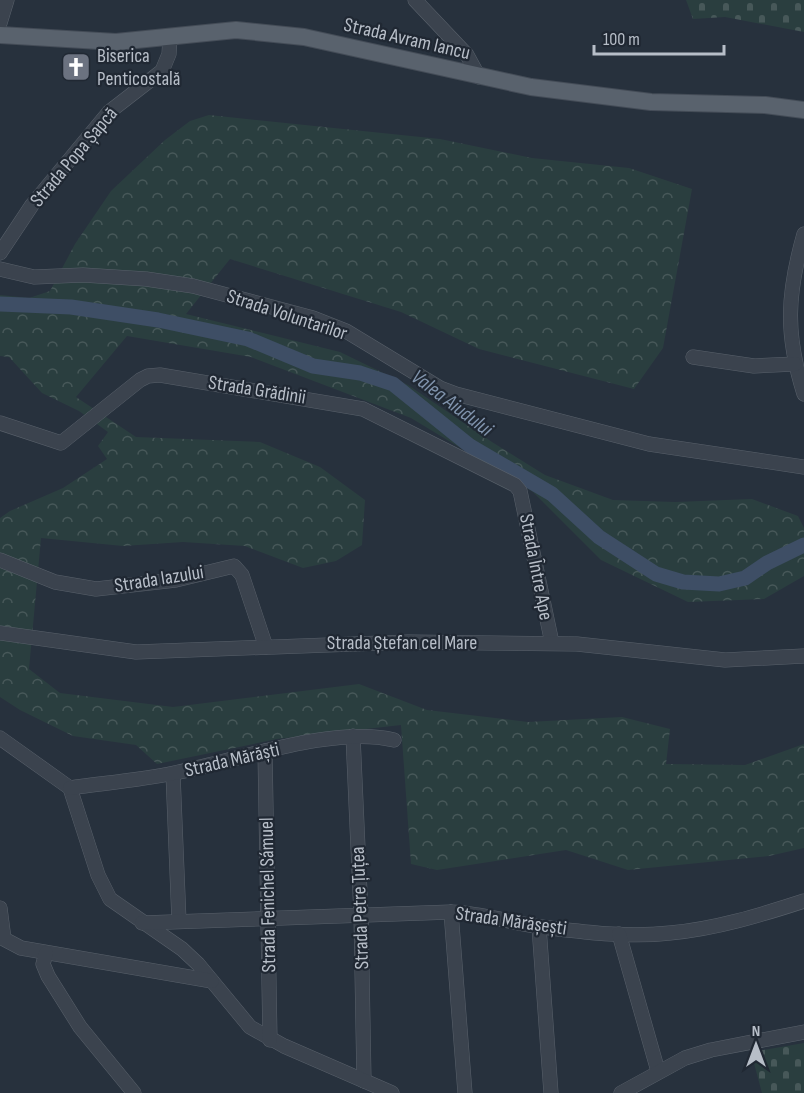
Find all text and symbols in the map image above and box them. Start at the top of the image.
street label: Strada Avram Iancu [342,13,472,65]
scale bar [594,18,724,56]
text: 100 m [603,29,640,50]
place label: Biserica Penticostală [97,44,181,91]
church icon: Biserica Penticostală [60,51,92,83]
street label: Strada Popa Șapcă [25,102,123,212]
street label: Strada Voluntarilor [224,284,351,346]
water label: Valea Aiudului [406,364,499,442]
street label: Strada Grădinii [207,370,307,410]
street label: Strada Între Ape [514,512,558,622]
street label: Strada Iazului [113,560,205,598]
street label: Strada Ștefan cel Mare [327,631,477,655]
street label: Strada Mărăști [182,737,282,783]
street label: Strada Fenichel Sámuel [255,817,281,973]
street label: Strada Petre Țuțea [346,846,374,970]
street label: Strada Mărășești [454,901,568,941]
north arrow [726,1015,786,1075]
text: N [752,1022,760,1041]

